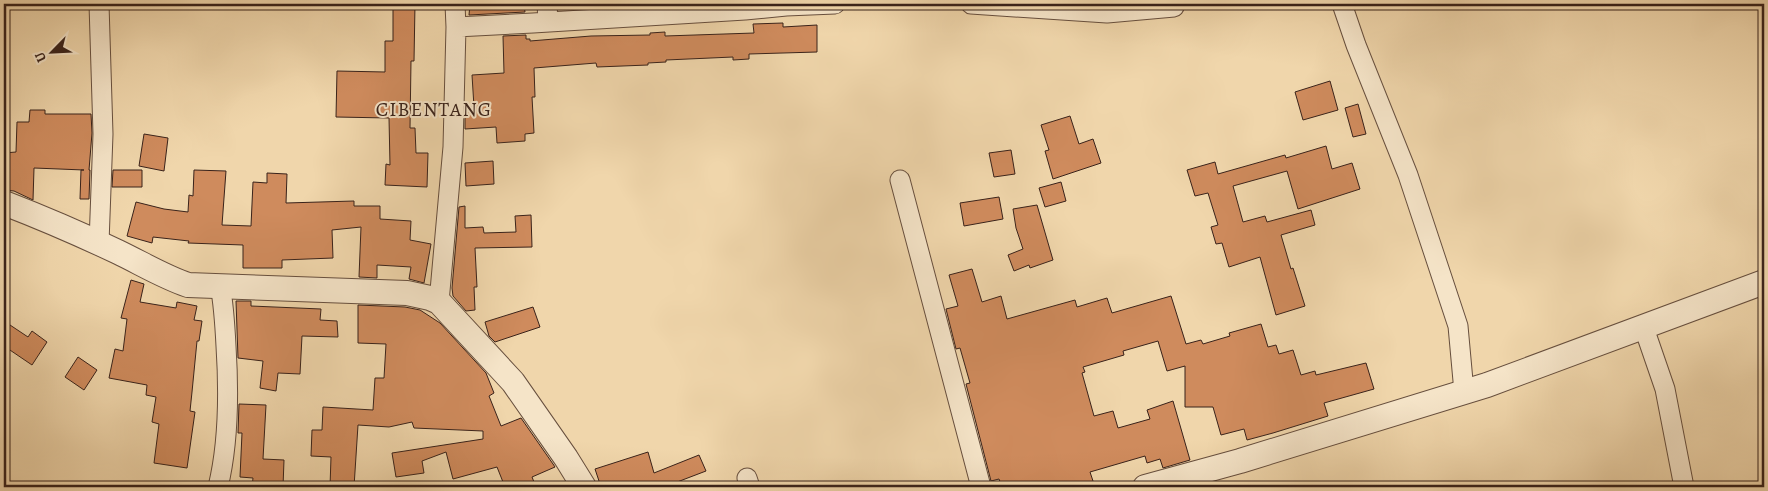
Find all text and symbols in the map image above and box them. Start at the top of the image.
north arrow [28,28,78,78]
text: U [30,49,51,65]
district label: CIBENTANG [376,96,492,123]

